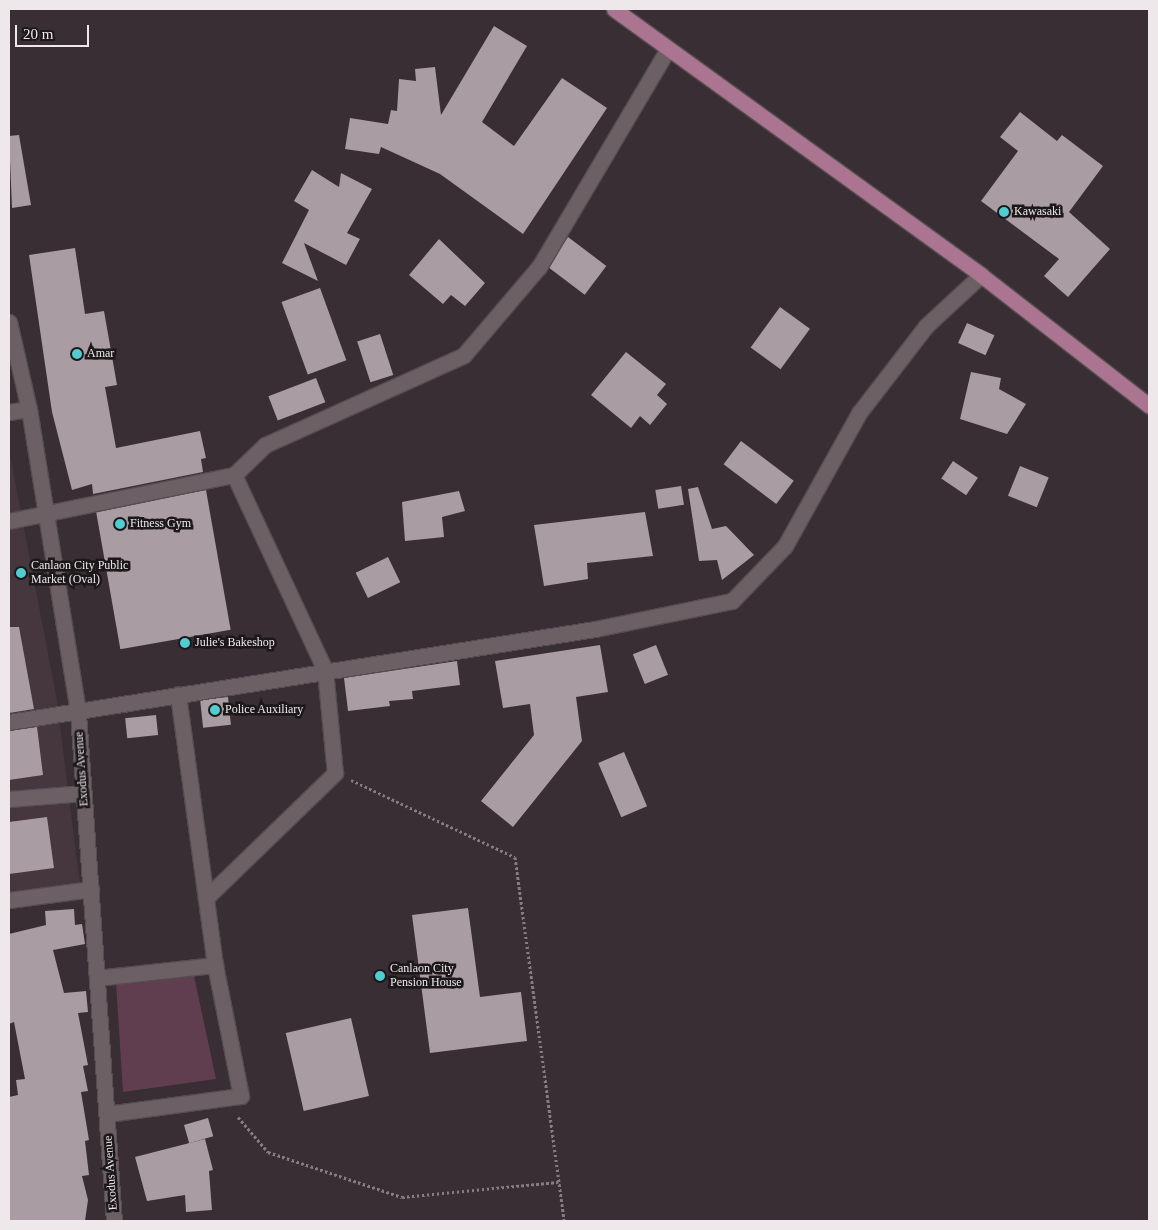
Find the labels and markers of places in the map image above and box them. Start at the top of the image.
place label: Kawasaki [1014,205,1061,219]
marker: Kawasaki [998,206,1010,218]
place label: Amar [87,347,114,361]
marker: Amar [71,348,83,360]
place label: Fitness Gym [130,517,191,531]
marker: Fitness Gym [114,518,126,530]
place label: Canlaon City Public Market (Oval) [31,559,128,587]
marker: Canlaon City Public Market (Oval) [15,567,27,579]
place label: Julie's Bakeshop [195,636,275,650]
marker: Julie's Bakeshop [179,637,191,649]
place label: Police Auxiliary [225,703,304,717]
marker: Police Auxiliary [209,704,221,716]
place label: Canlaon City Pension House [390,962,462,990]
marker: Canlaon City Pension House [374,970,386,982]

